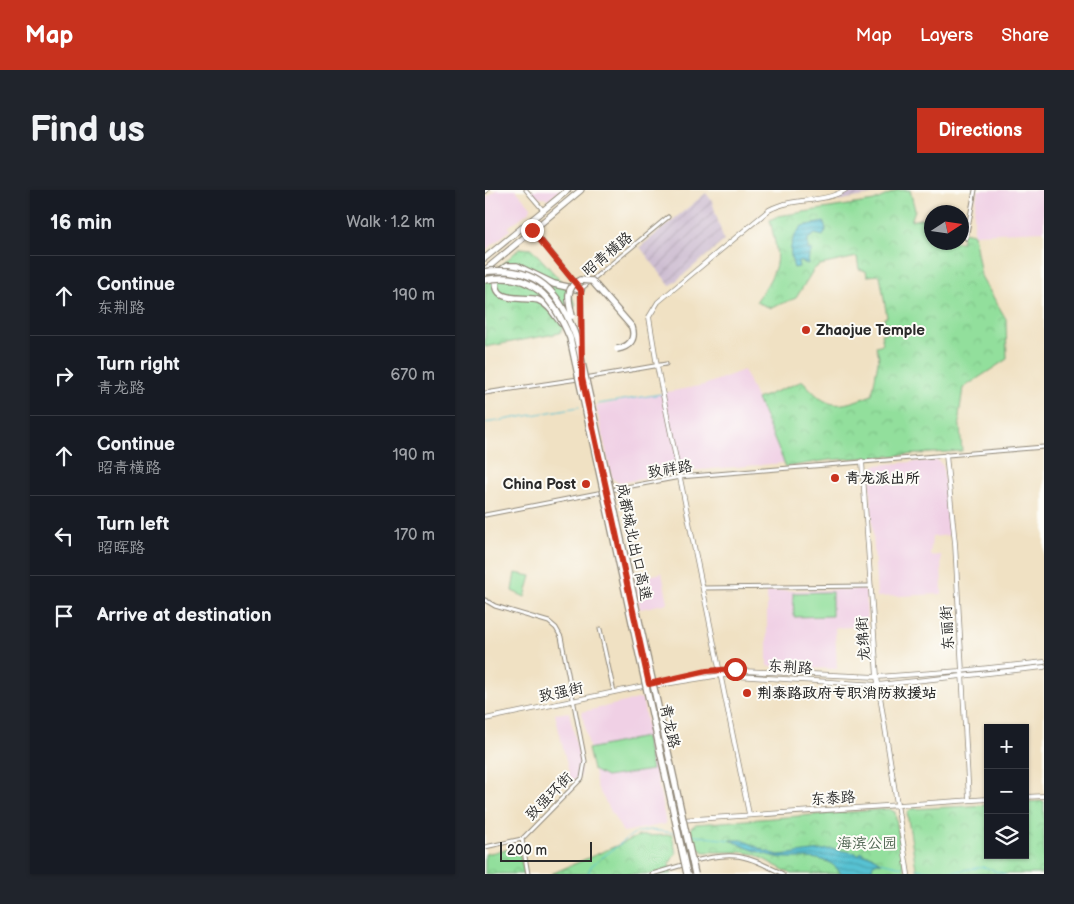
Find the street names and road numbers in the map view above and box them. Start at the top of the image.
street label: 昭青横路 [578,228,636,281]
street label: 致祥路 [646,457,694,482]
street label: 成都城北出口高速 [612,481,655,603]
street label: 东丽街 [937,605,958,651]
street label: 龙绵街 [852,616,875,662]
street label: 东荆路 [767,656,813,679]
street label: 致强街 [537,679,585,706]
street label: 青龙路 [656,702,683,750]
street label: 致强环街 [522,768,577,825]
street label: 东泰路 [810,788,856,809]

